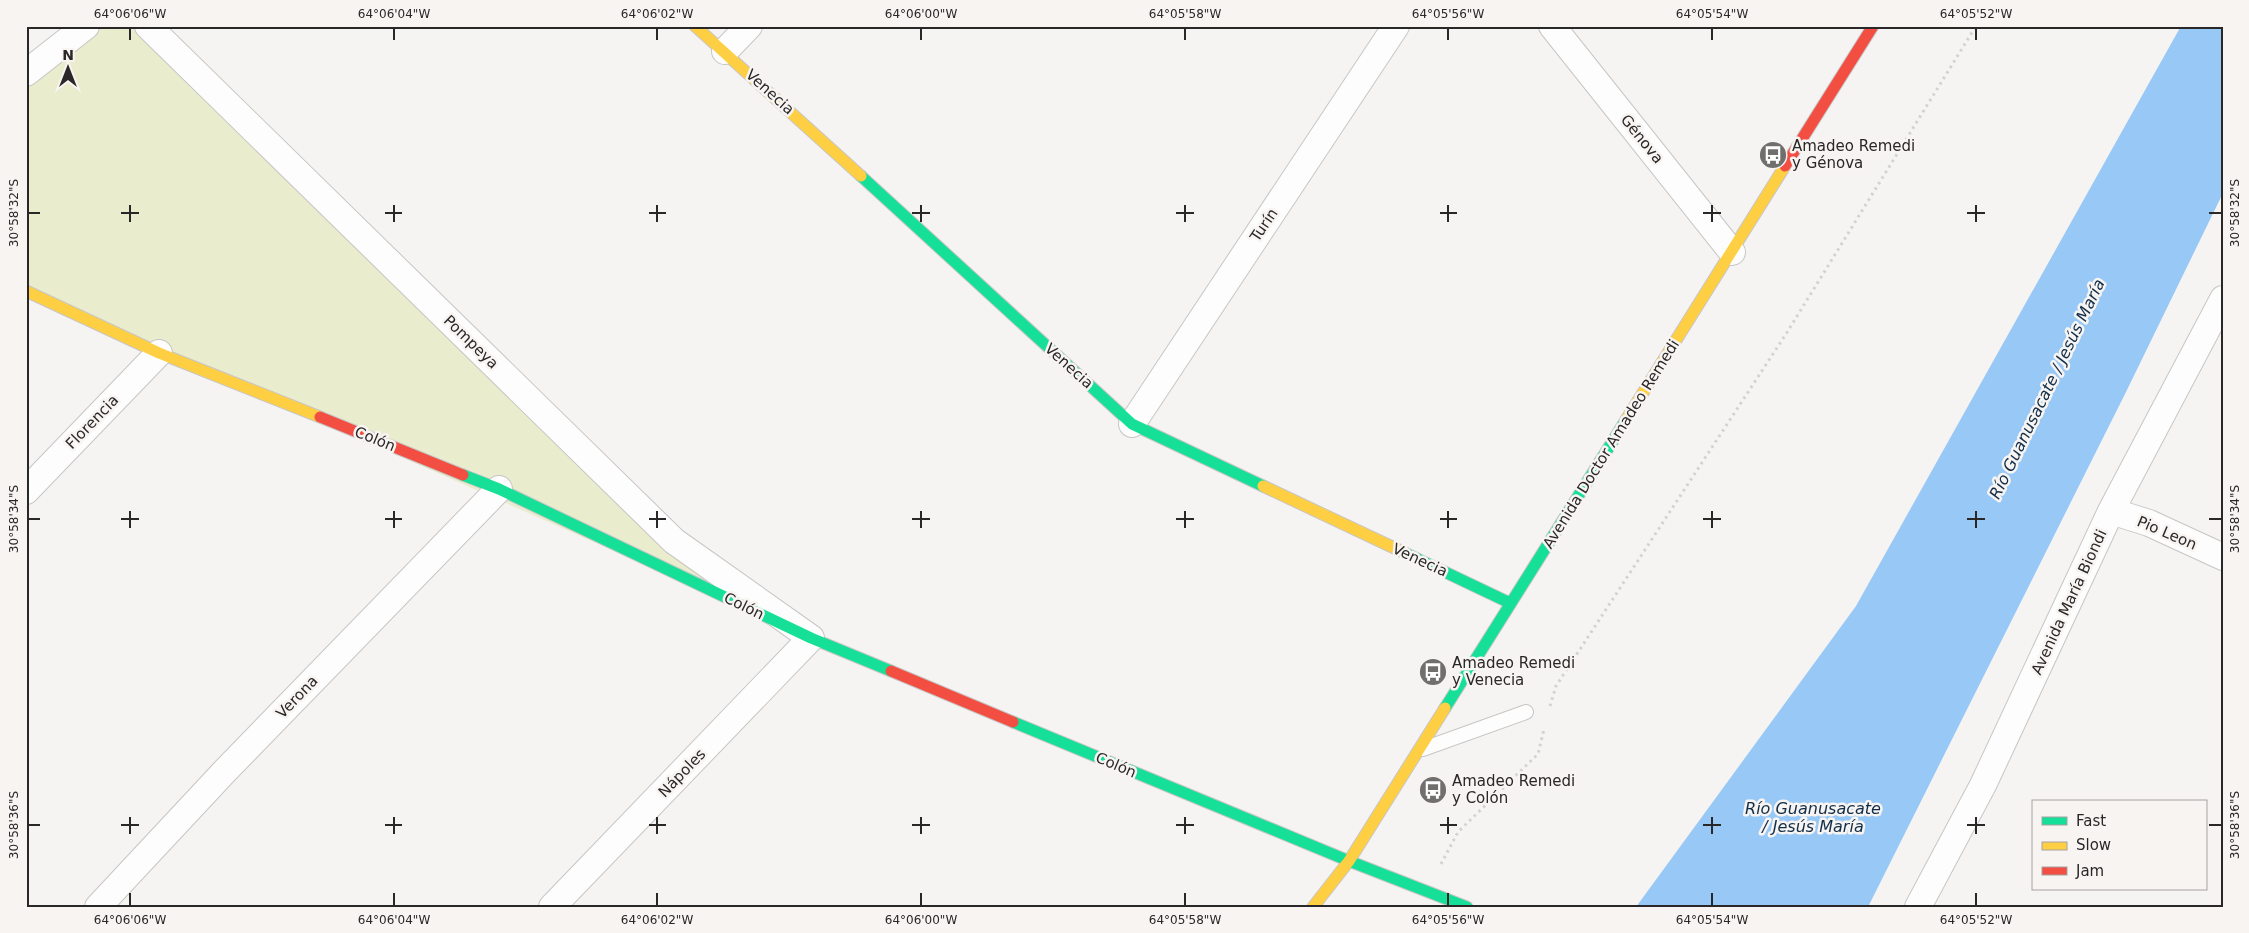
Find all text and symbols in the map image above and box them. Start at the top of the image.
text: 64°06'06"W [94,7,166,21]
text: 64°06'04"W [358,7,430,21]
text: 64°06'02"W [621,7,693,21]
text: 64°06'00"W [885,7,957,21]
text: 64°05'58"W [1149,7,1221,21]
text: 64°05'56"W [1412,7,1484,21]
text: 64°05'54"W [1676,7,1748,21]
text: 64°05'52"W [1940,7,2012,21]
north arrow [42,42,92,92]
text: N [62,47,74,63]
street label: Venecia [742,66,798,118]
street label: Génova [1617,111,1667,167]
place label: Amadeo Remedi y Génova [1792,137,1915,172]
bus stop icon: Amadeo Remedi y Génova [1758,140,1788,170]
text: 30°58'32"S [7,179,21,247]
text: 30°58'32"S [2228,179,2242,247]
street label: Turín [1246,205,1282,246]
water label: Río Guanusacate / Jesús María [1985,276,2109,502]
street label: Pompeya [440,312,502,372]
street label: Avenida Doctor Amadeo Remedi [1539,336,1683,552]
street label: Venecia [1041,340,1097,392]
street label: Florencia [62,391,122,453]
street label: Colón [352,423,398,455]
text: 30°58'34"S [7,485,21,553]
text: 30°58'34"S [2228,485,2242,553]
street label: Pio Leon [2135,512,2199,554]
street label: Avenida María Biondi [2027,527,2111,677]
street label: Venecia [1390,539,1450,581]
street label: Colón [721,589,767,623]
place label: Amadeo Remedi y Venecia [1452,654,1575,689]
bus stop icon: Amadeo Remedi y Venecia [1418,657,1448,687]
street label: Verona [272,672,322,722]
street label: Nápoles [655,745,710,801]
street label: Colón [1093,748,1139,782]
place label: Amadeo Remedi y Colón [1452,772,1575,807]
bus stop icon: Amadeo Remedi y Colón [1418,775,1448,805]
text: 30°58'36"S [7,791,21,859]
text: 30°58'36"S [2228,791,2242,859]
water label: Río Guanusacate / Jesús María [1745,799,1881,836]
legend [2032,800,2206,890]
text: Fast [2076,812,2106,830]
text: Slow [2076,836,2111,854]
text: Jam [2075,862,2104,880]
text: 64°06'06"W [94,913,166,927]
text: 64°06'04"W [358,913,430,927]
text: 64°06'02"W [621,913,693,927]
text: 64°06'00"W [885,913,957,927]
text: 64°05'58"W [1149,913,1221,927]
text: 64°05'56"W [1412,913,1484,927]
text: 64°05'54"W [1676,913,1748,927]
text: 64°05'52"W [1940,913,2012,927]

